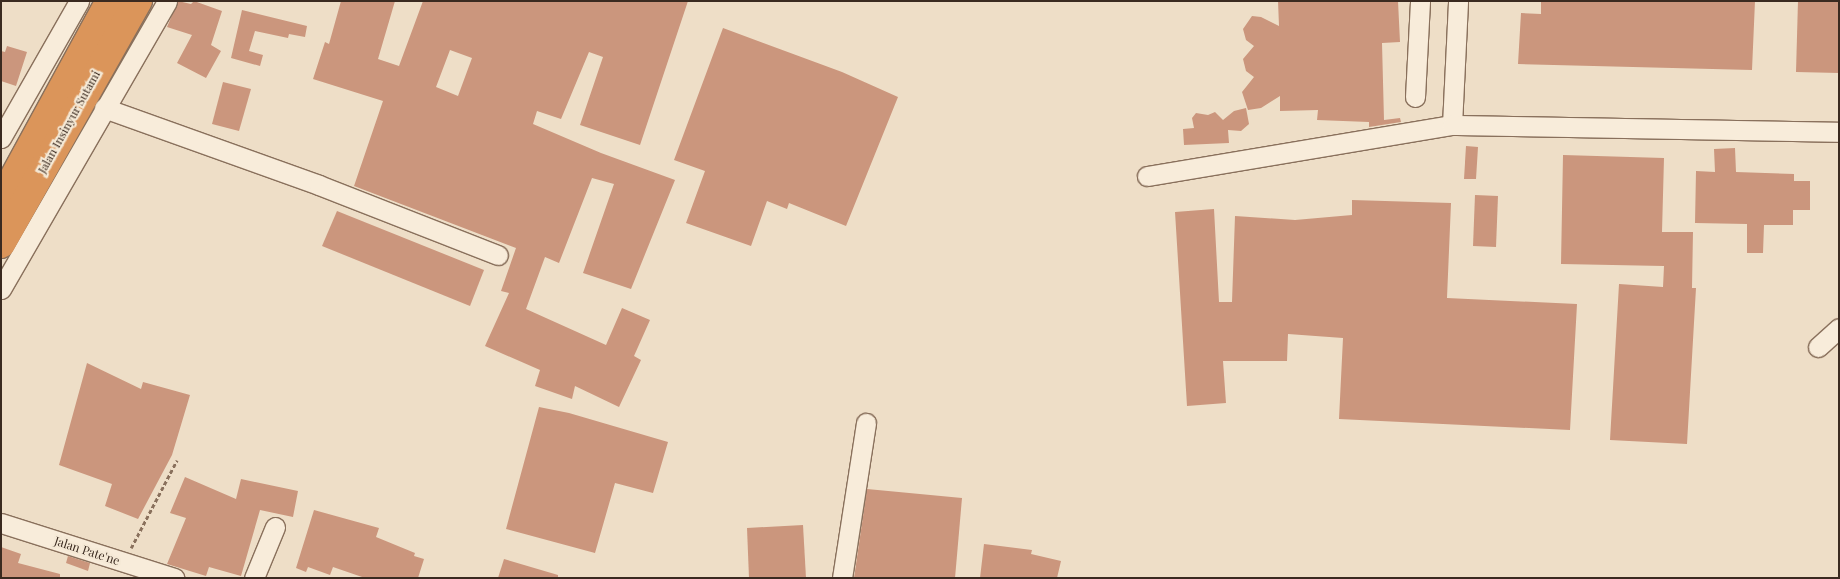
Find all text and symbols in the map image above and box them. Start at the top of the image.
street label: Jalan Insinyur Sutami [35,68,103,176]
street label: Jalan Pate'ne [53,534,121,568]

